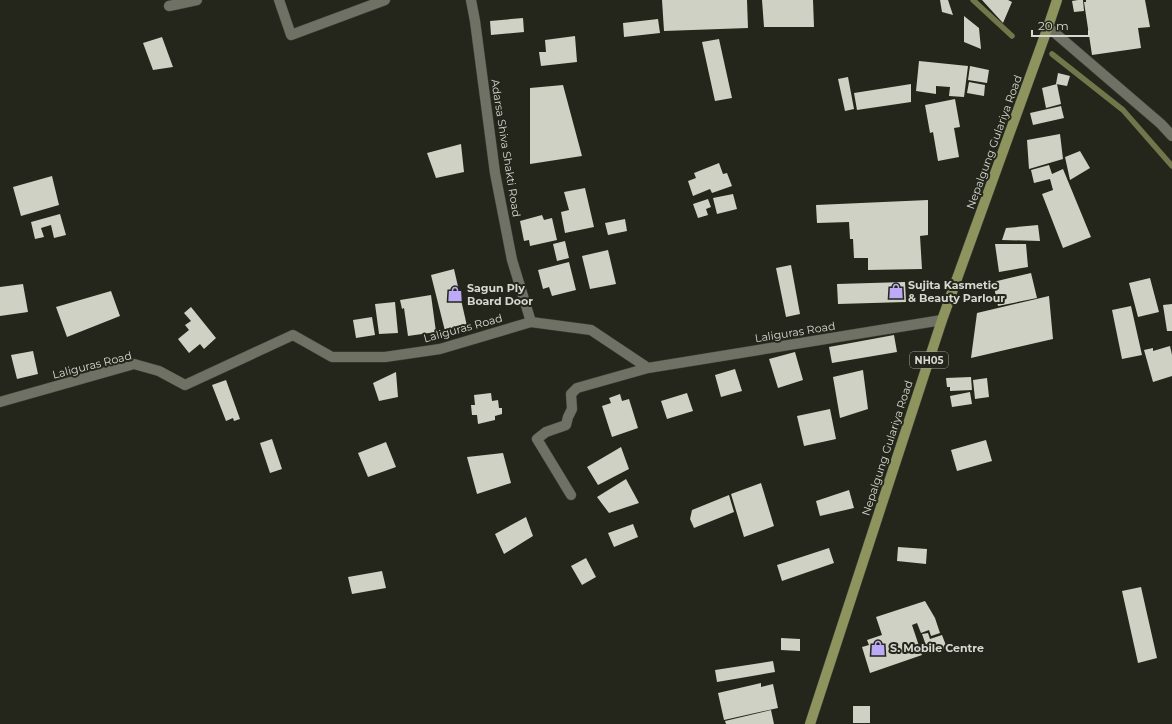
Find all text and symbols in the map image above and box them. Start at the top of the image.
scale bar [1032,12,1089,38]
text: 20 m [1038,18,1069,33]
street label: Nepalgung Gulariya Road [963,73,1025,211]
street label: Adarsa Shiva Shakti Road [488,78,524,218]
place label: Sujita Kasmetic & Beauty Parlour [908,278,1005,305]
place label: Sagun Ply Board Door [467,281,533,308]
shop icon: Sujita Kasmetic & Beauty Parlour [887,282,905,300]
shop icon: Sagun Ply Board Door [446,285,464,303]
street label: Laliguras Road [422,311,504,345]
street label: Laliguras Road [754,319,836,345]
street label: Laliguras Road [51,348,133,382]
road number: NH05 [910,352,948,368]
street label: Nepalgung Gulariya Road [858,378,916,518]
shop icon: S. Mobile Centre [869,639,887,657]
place label: S. Mobile Centre [890,641,984,655]

